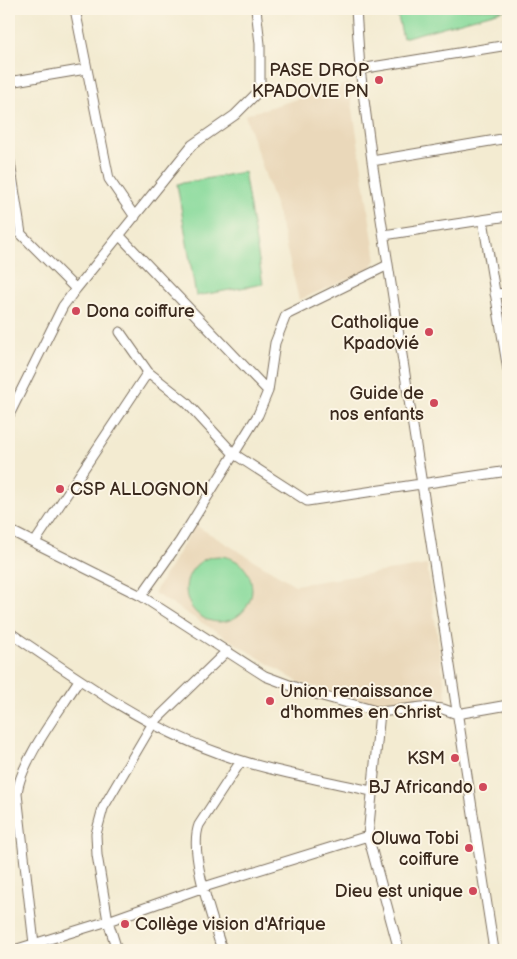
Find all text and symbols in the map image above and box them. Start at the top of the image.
place label: PASE DROP KPADOVIE PN [252,60,370,102]
marker: PASE DROP KPADOVIE PN [373,74,385,86]
place label: Dona coiffure [86,301,195,322]
marker: Dona coiffure [70,305,82,317]
place label: Catholique Kpadovié [331,312,419,354]
marker: Catholique Kpadovié [423,326,435,338]
place label: Guide de nos enfants [329,383,424,425]
marker: Guide de nos enfants [428,397,440,409]
place label: CSP ALLOGNON [70,479,209,500]
marker: CSP ALLOGNON [54,483,66,495]
place label: Union renaissance d'hommes en Christ [280,681,442,723]
marker: Union renaissance d'hommes en Christ [264,695,276,707]
place label: KSM [407,748,445,769]
marker: KSM [449,752,461,764]
place label: BJ Africando [368,777,473,798]
marker: BJ Africando [477,781,489,793]
place label: Oluwa Tobi coiffure [371,828,459,870]
marker: Oluwa Tobi coiffure [463,842,475,854]
place label: Dieu est unique [335,881,463,902]
marker: Dieu est unique [467,885,479,897]
place label: Collège vision d'Afrique [135,914,326,935]
marker: Collège vision d'Afrique [119,918,131,930]

